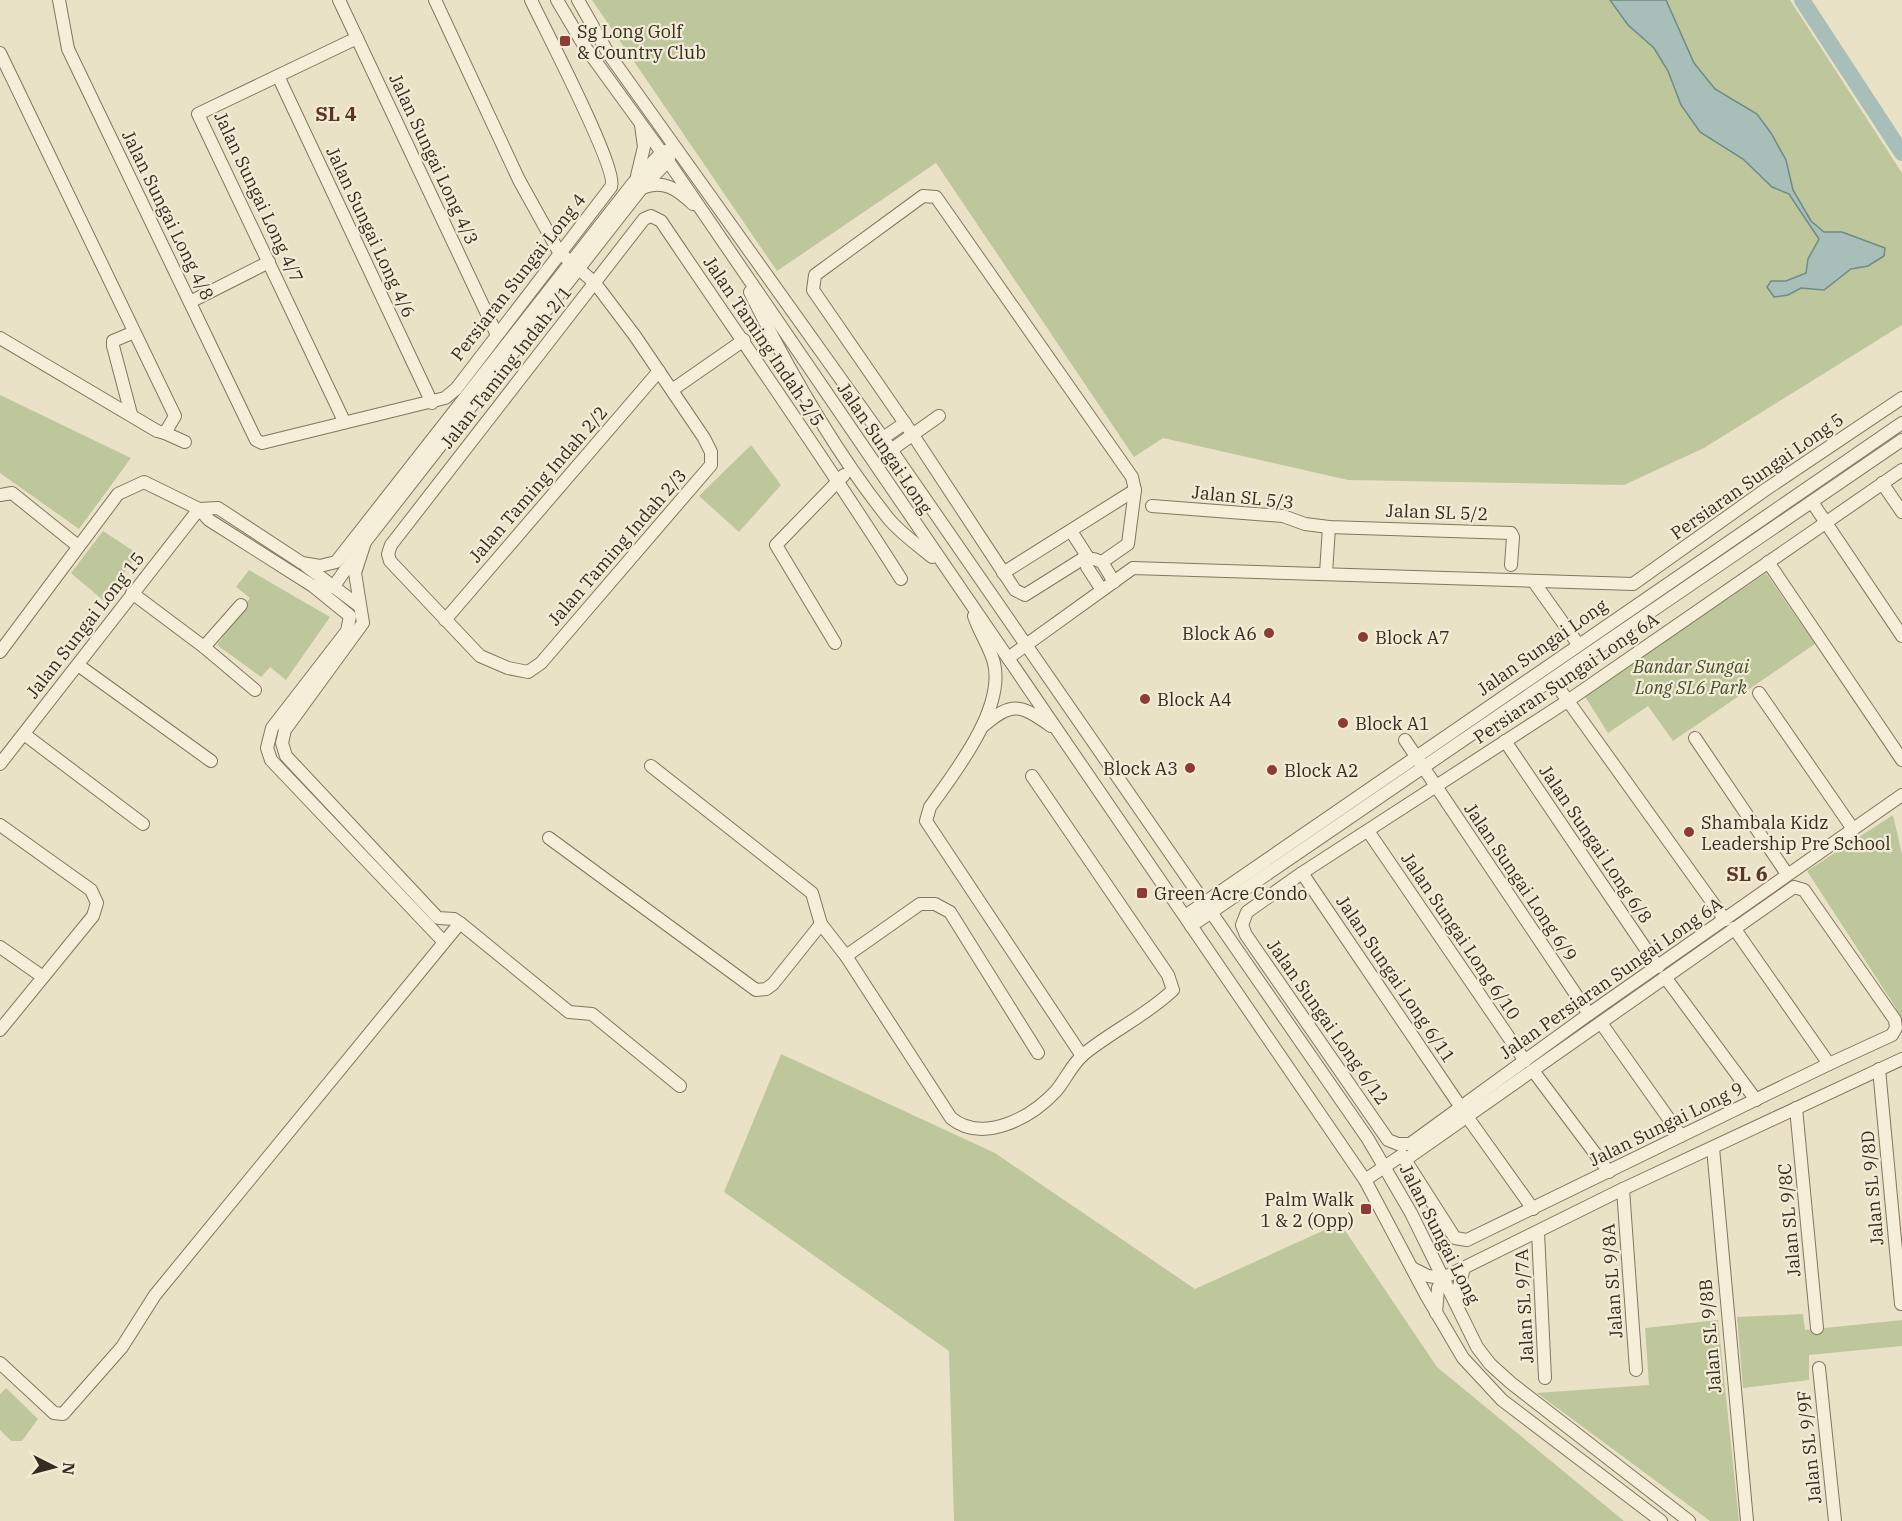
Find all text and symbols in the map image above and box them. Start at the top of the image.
place label: Sg Long Golf & Country Club [577,20,706,64]
marker: Sg Long Golf & Country Club [558,34,572,48]
street label: Jalan Sungai Long 4/3 [384,70,484,248]
district label: SL 4 [315,100,357,127]
street label: Jalan Sungai Long 4/7 [209,108,309,286]
street label: Jalan Sungai Long 4/8 [117,126,219,304]
street label: Jalan Sungai Long 4/6 [321,143,421,321]
street label: Persiaran Sungai Long 4 [446,189,590,365]
street label: Jalan Taming Indah 2/5 [699,252,829,430]
street label: Jalan Taming Indah 2/1 [435,281,577,453]
street label: Jalan Sungai Long [833,378,938,518]
street label: Jalan Taming Indah 2/2 [464,401,612,567]
street label: Persiaran Sungai Long 5 [1666,407,1848,545]
street label: Jalan Taming Indah 2/3 [543,464,691,630]
street label: Jalan SL 5/3 [1191,480,1295,514]
street label: Jalan SL 5/2 [1385,499,1489,525]
street label: Jalan Sungai Long 15 [21,547,149,703]
street label: Jalan Sungai Long [1472,593,1612,700]
street label: Persiaran Sungai Long 6A [1469,607,1663,749]
place label: Block A6 [1182,622,1257,645]
marker: Block A6 [1262,626,1276,640]
place label: Block A7 [1375,626,1450,649]
marker: Block A7 [1356,630,1370,644]
park label: Bandar Sungai Long SL6 Park [1632,655,1750,699]
place label: Block A4 [1157,688,1232,711]
marker: Block A4 [1138,692,1152,706]
place label: Block A1 [1355,712,1430,735]
marker: Block A1 [1336,716,1350,730]
place label: Block A3 [1103,757,1178,780]
place label: Block A2 [1284,759,1359,782]
street label: Jalan Sungai Long 6/8 [1534,760,1658,928]
marker: Block A3 [1183,761,1197,775]
marker: Block A2 [1265,763,1279,777]
street label: Jalan Sungai Long 6/9 [1459,798,1583,966]
place label: Shambala Kidz Leadership Pre School [1701,811,1891,855]
marker: Shambala Kidz Leadership Pre School [1682,825,1696,839]
street label: Jalan Sungai Long 6/10 [1396,848,1526,1024]
district label: SL 6 [1726,860,1768,887]
place label: Green Acre Condo [1154,882,1308,905]
marker: Green Acre Condo [1135,886,1149,900]
street label: Jalan Sungai Long 6/11 [1331,891,1461,1067]
street label: Jalan Persiaran Sungai Long 6A [1495,892,1728,1064]
street label: Jalan Sungai Long 6/12 [1262,935,1394,1109]
street label: Jalan Sungai Long 9 [1585,1077,1747,1171]
street label: Jalan SL 9/8D [1856,1130,1888,1246]
street label: Jalan Sungai Long [1395,1160,1485,1308]
street label: Jalan SL 9/8C [1773,1162,1805,1278]
place label: Palm Walk 1 & 2 (Opp) [1260,1188,1354,1232]
marker: Palm Walk 1 & 2 (Opp) [1359,1202,1373,1216]
street label: Jalan SL 9/8A [1596,1222,1627,1339]
street label: Jalan SL 9/7A [1509,1247,1538,1364]
street label: Jalan SL 9/8B [1694,1278,1726,1394]
street label: Jalan SL 9/9F [1792,1389,1826,1505]
north arrow [24,1437,84,1497]
text: N [58,1461,80,1476]

